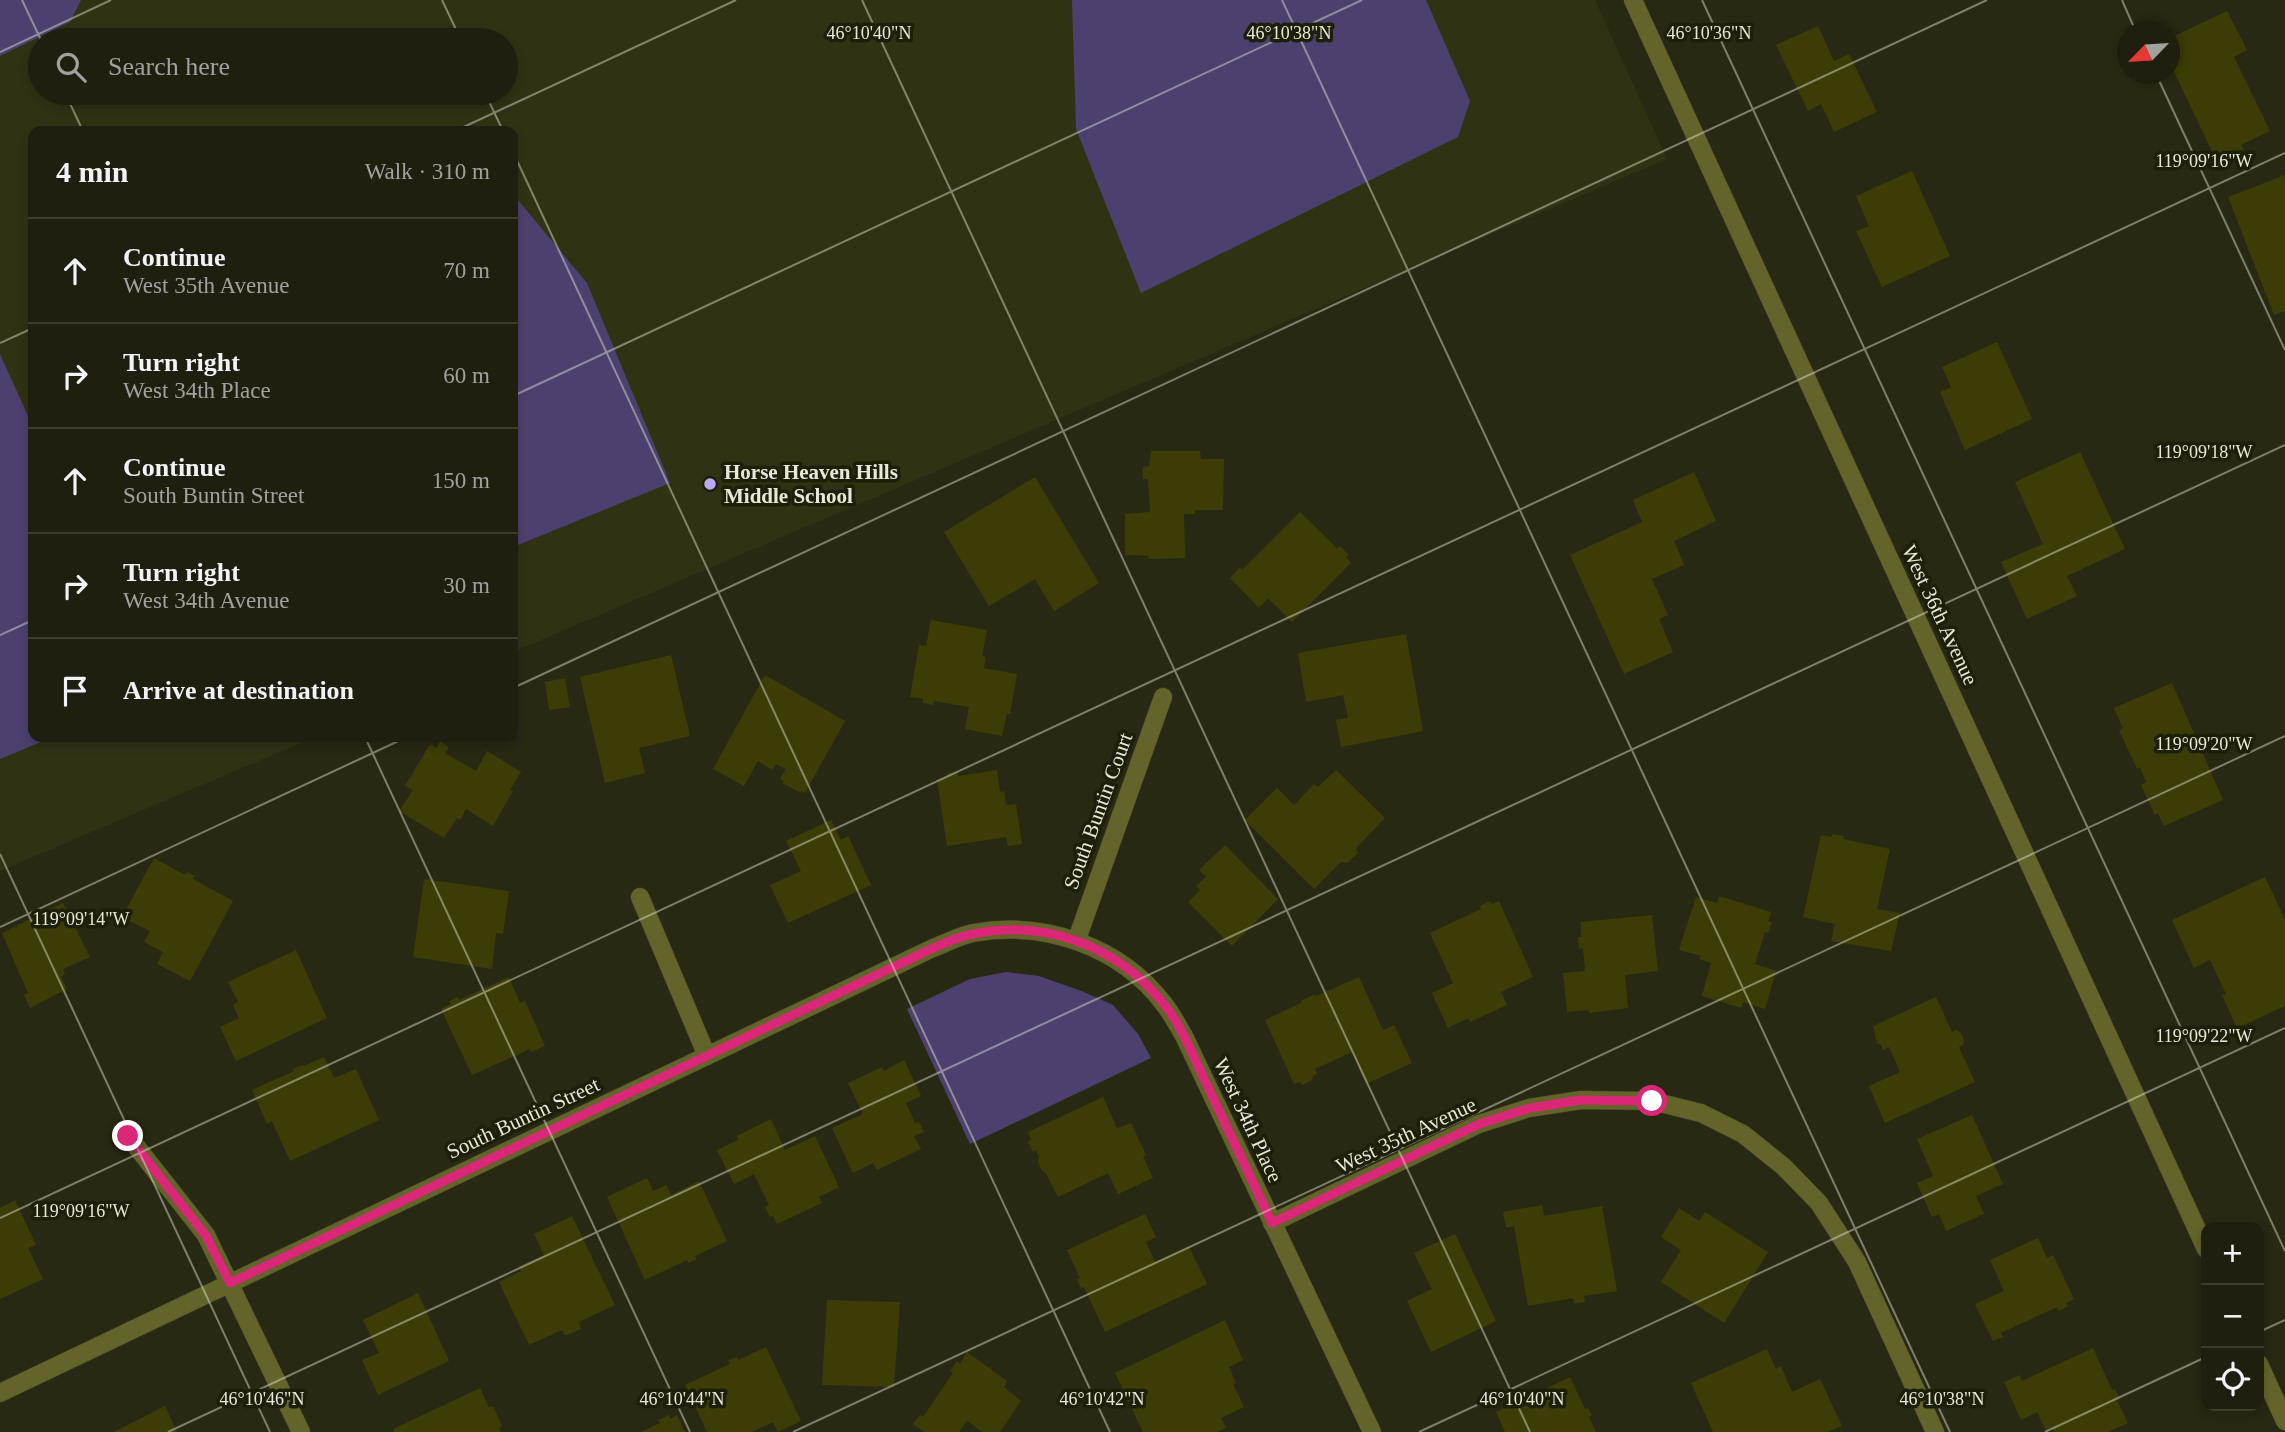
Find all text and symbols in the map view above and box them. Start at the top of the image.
north arrow [2117,21,2180,84]
text: 46°10'40"N [827,23,911,43]
text: 46°10'38"N [1247,23,1331,43]
text: 46°10'36"N [1667,23,1751,43]
search box [28,28,518,105]
icon: search [52,48,90,86]
text: Search here [108,52,230,81]
text: 119°09'16"W [2155,151,2253,171]
text: 4 min [56,155,129,188]
text: Walk · 310 m [365,159,490,184]
text: Continue [123,243,226,272]
icon: ahead [56,252,94,290]
text: 70 m [443,258,490,283]
text: West 35th Avenue [123,273,289,298]
text: Turn right [123,348,240,377]
icon: right [56,357,94,395]
text: 60 m [443,363,490,388]
text: West 34th Place [123,378,271,403]
text: 119°09'18"W [2155,442,2253,462]
text: Continue [123,453,226,482]
place label: Horse Heaven Hills Middle School [724,460,898,508]
icon: ahead [56,462,94,500]
text: 150 m [432,468,490,493]
marker: Horse Heaven Hills Middle School [702,476,718,492]
text: South Buntin Street [123,483,304,508]
street label: West 36th Avenue [1897,541,1983,689]
text: Turn right [123,558,240,587]
icon: right [56,567,94,605]
text: 30 m [443,573,490,598]
text: West 34th Avenue [123,588,289,613]
icon: arrive [56,672,94,710]
text: Arrive at destination [123,676,354,705]
street label: South Buntin Court [1059,729,1137,892]
text: 119°09'20"W [2155,734,2253,754]
text: 119°09'14"W [32,909,130,929]
text: 119°09'22"W [2155,1026,2253,1046]
street label: West 34th Place [1209,1054,1287,1186]
street label: South Buntin Street [443,1072,603,1164]
route start [1636,1085,1667,1116]
street label: West 35th Avenue [1332,1092,1480,1178]
route end [112,1120,143,1151]
text: 119°09'16"W [32,1201,130,1221]
map controls [2201,1222,2264,1411]
button: + [2201,1222,2264,1285]
button: − [2201,1285,2264,1348]
button: locate [2201,1348,2264,1411]
text: 46°10'46"N [220,1389,304,1409]
text: 46°10'44"N [640,1389,724,1409]
text: 46°10'42"N [1060,1389,1144,1409]
text: 46°10'40"N [1480,1389,1564,1409]
text: 46°10'38"N [1900,1389,1984,1409]

